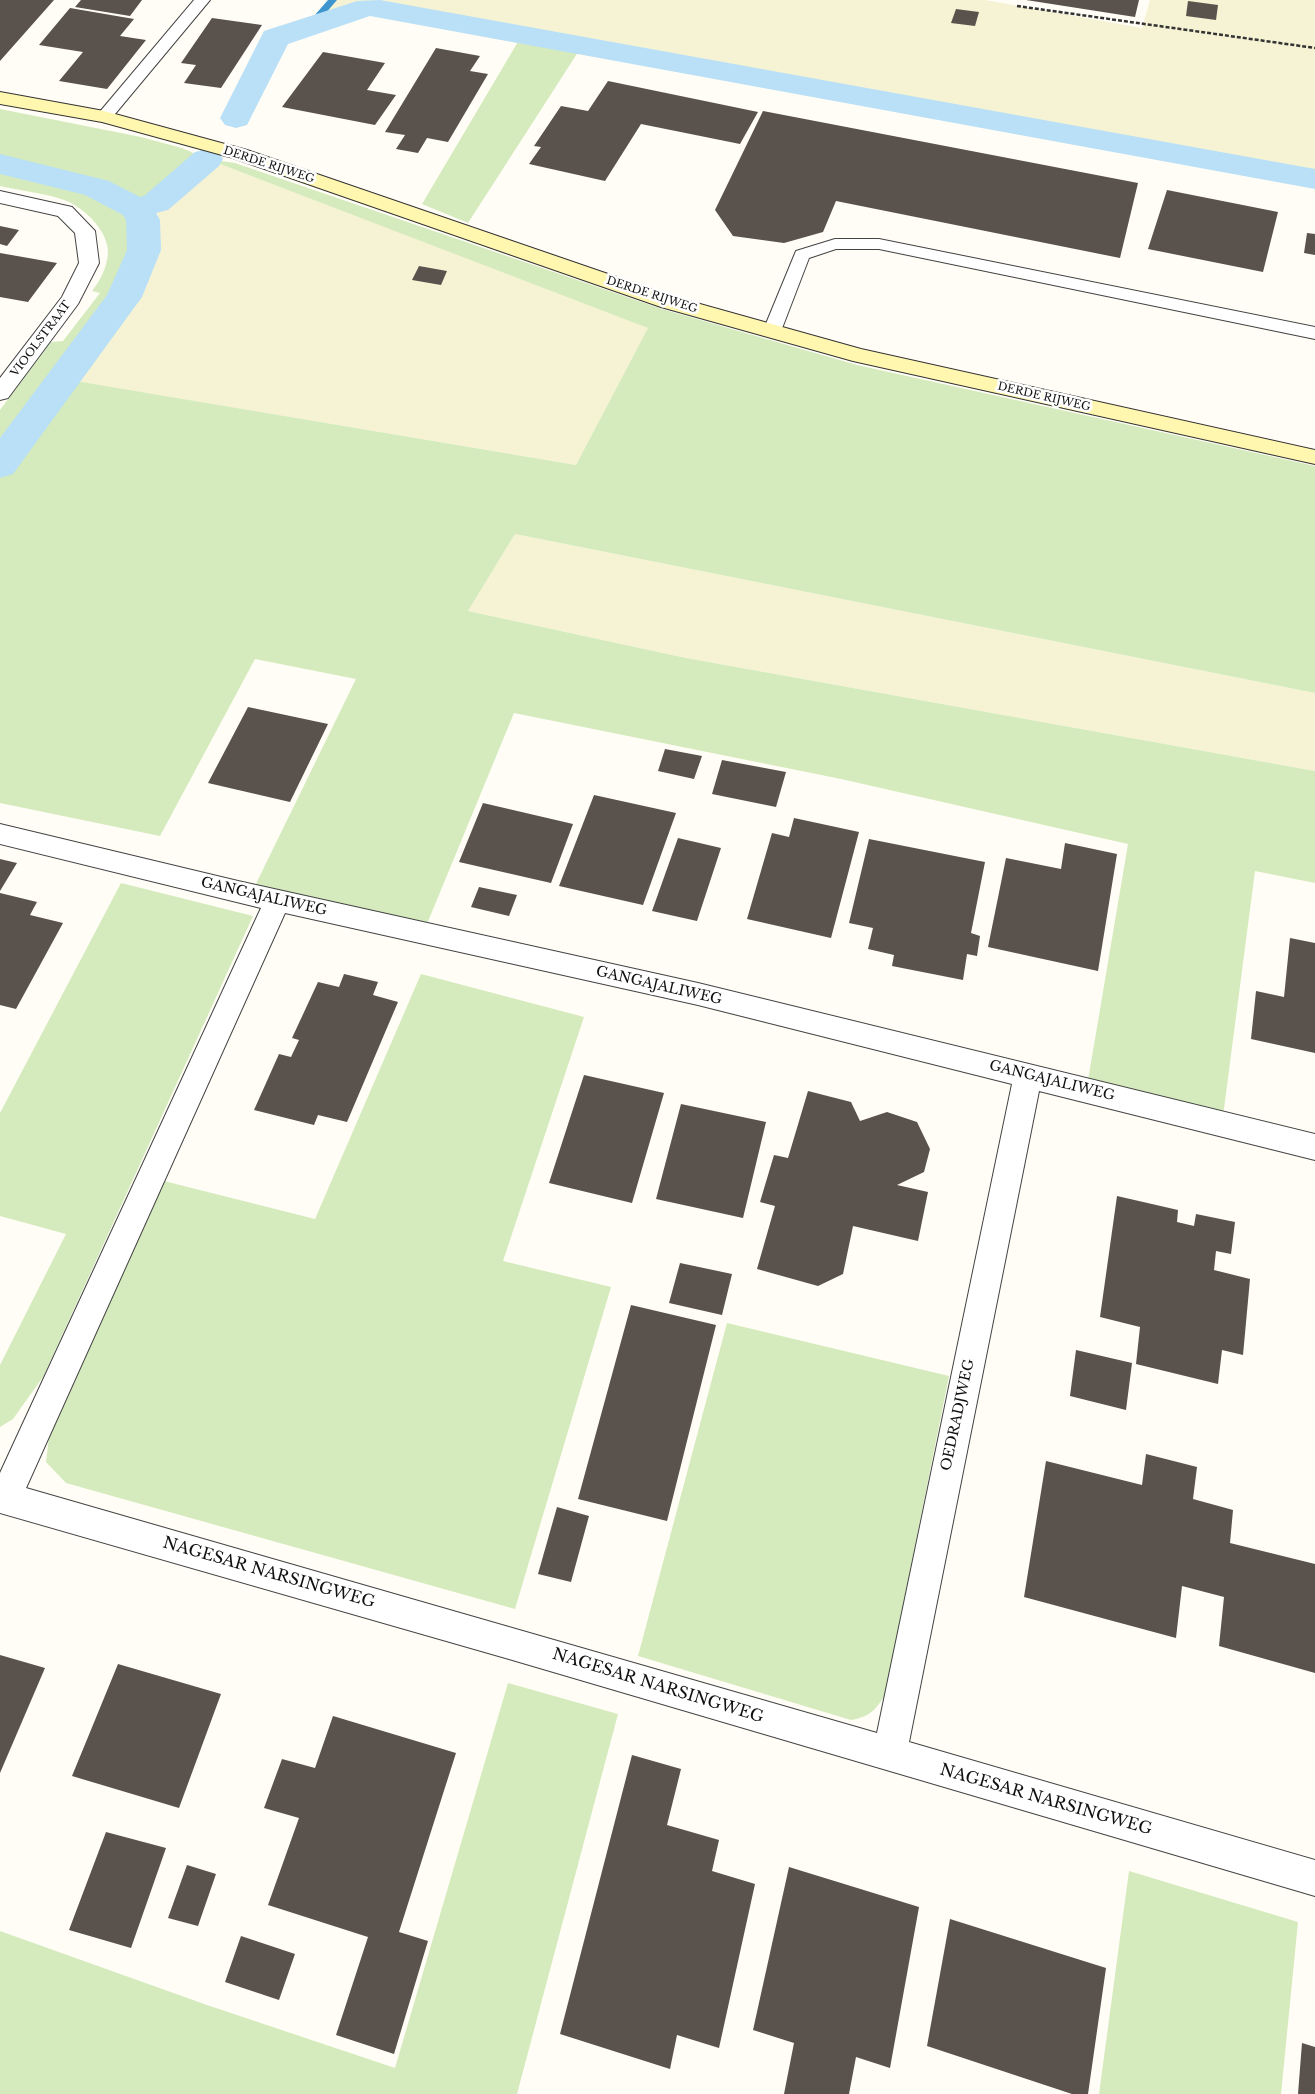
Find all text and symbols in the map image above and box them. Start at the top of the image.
street label: DERDE RIJWEG [222,144,316,186]
street label: DERDE RIJWEG [605,274,699,316]
street label: VIOOLSTRAAT [8,299,74,379]
street label: DERDE RIJWEG [996,380,1092,414]
street label: GANGAJALIWEG [199,874,329,920]
street label: GANGAJALIWEG [594,963,724,1009]
street label: GANGAJALIWEG [987,1057,1117,1105]
street label: OEDRADJWEG [938,1358,978,1472]
street label: NAGESAR NARSINGWEG [161,1533,377,1613]
street label: NAGESAR NARSINGWEG [550,1645,766,1727]
street label: NAGESAR NARSINGWEG [938,1760,1154,1840]

